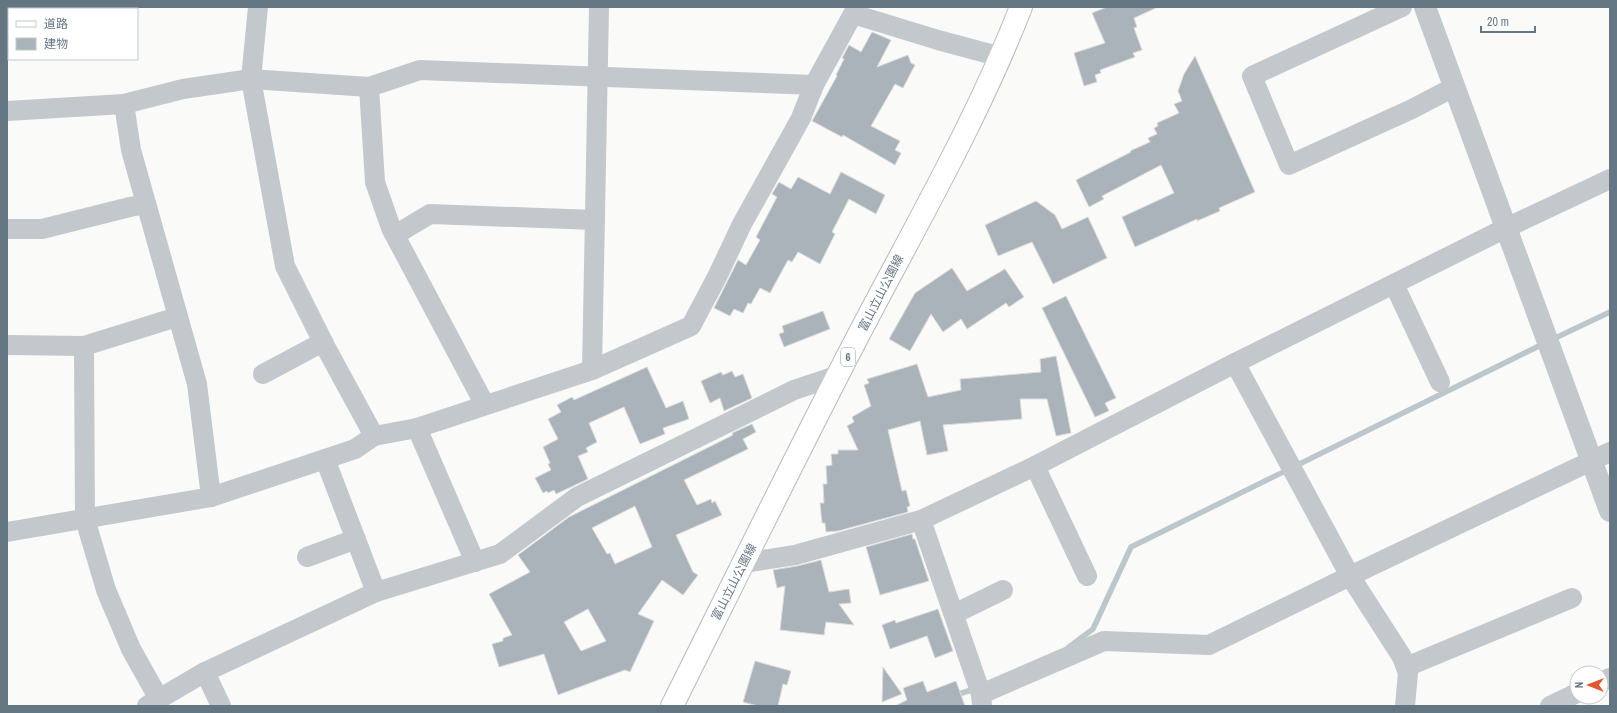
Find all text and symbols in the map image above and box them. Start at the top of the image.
legend [8,8,138,60]
scale bar [1481,8,1535,34]
text: 20 m [1487,14,1509,30]
text: 道路 [44,16,68,32]
text: 建物 [44,36,68,52]
street label: 富山立山公園線 [855,252,907,334]
road number: 6 [841,348,855,366]
street label: 富山立山公園線 [708,541,760,623]
north arrow [1569,665,1609,705]
text: N [1572,682,1586,688]

